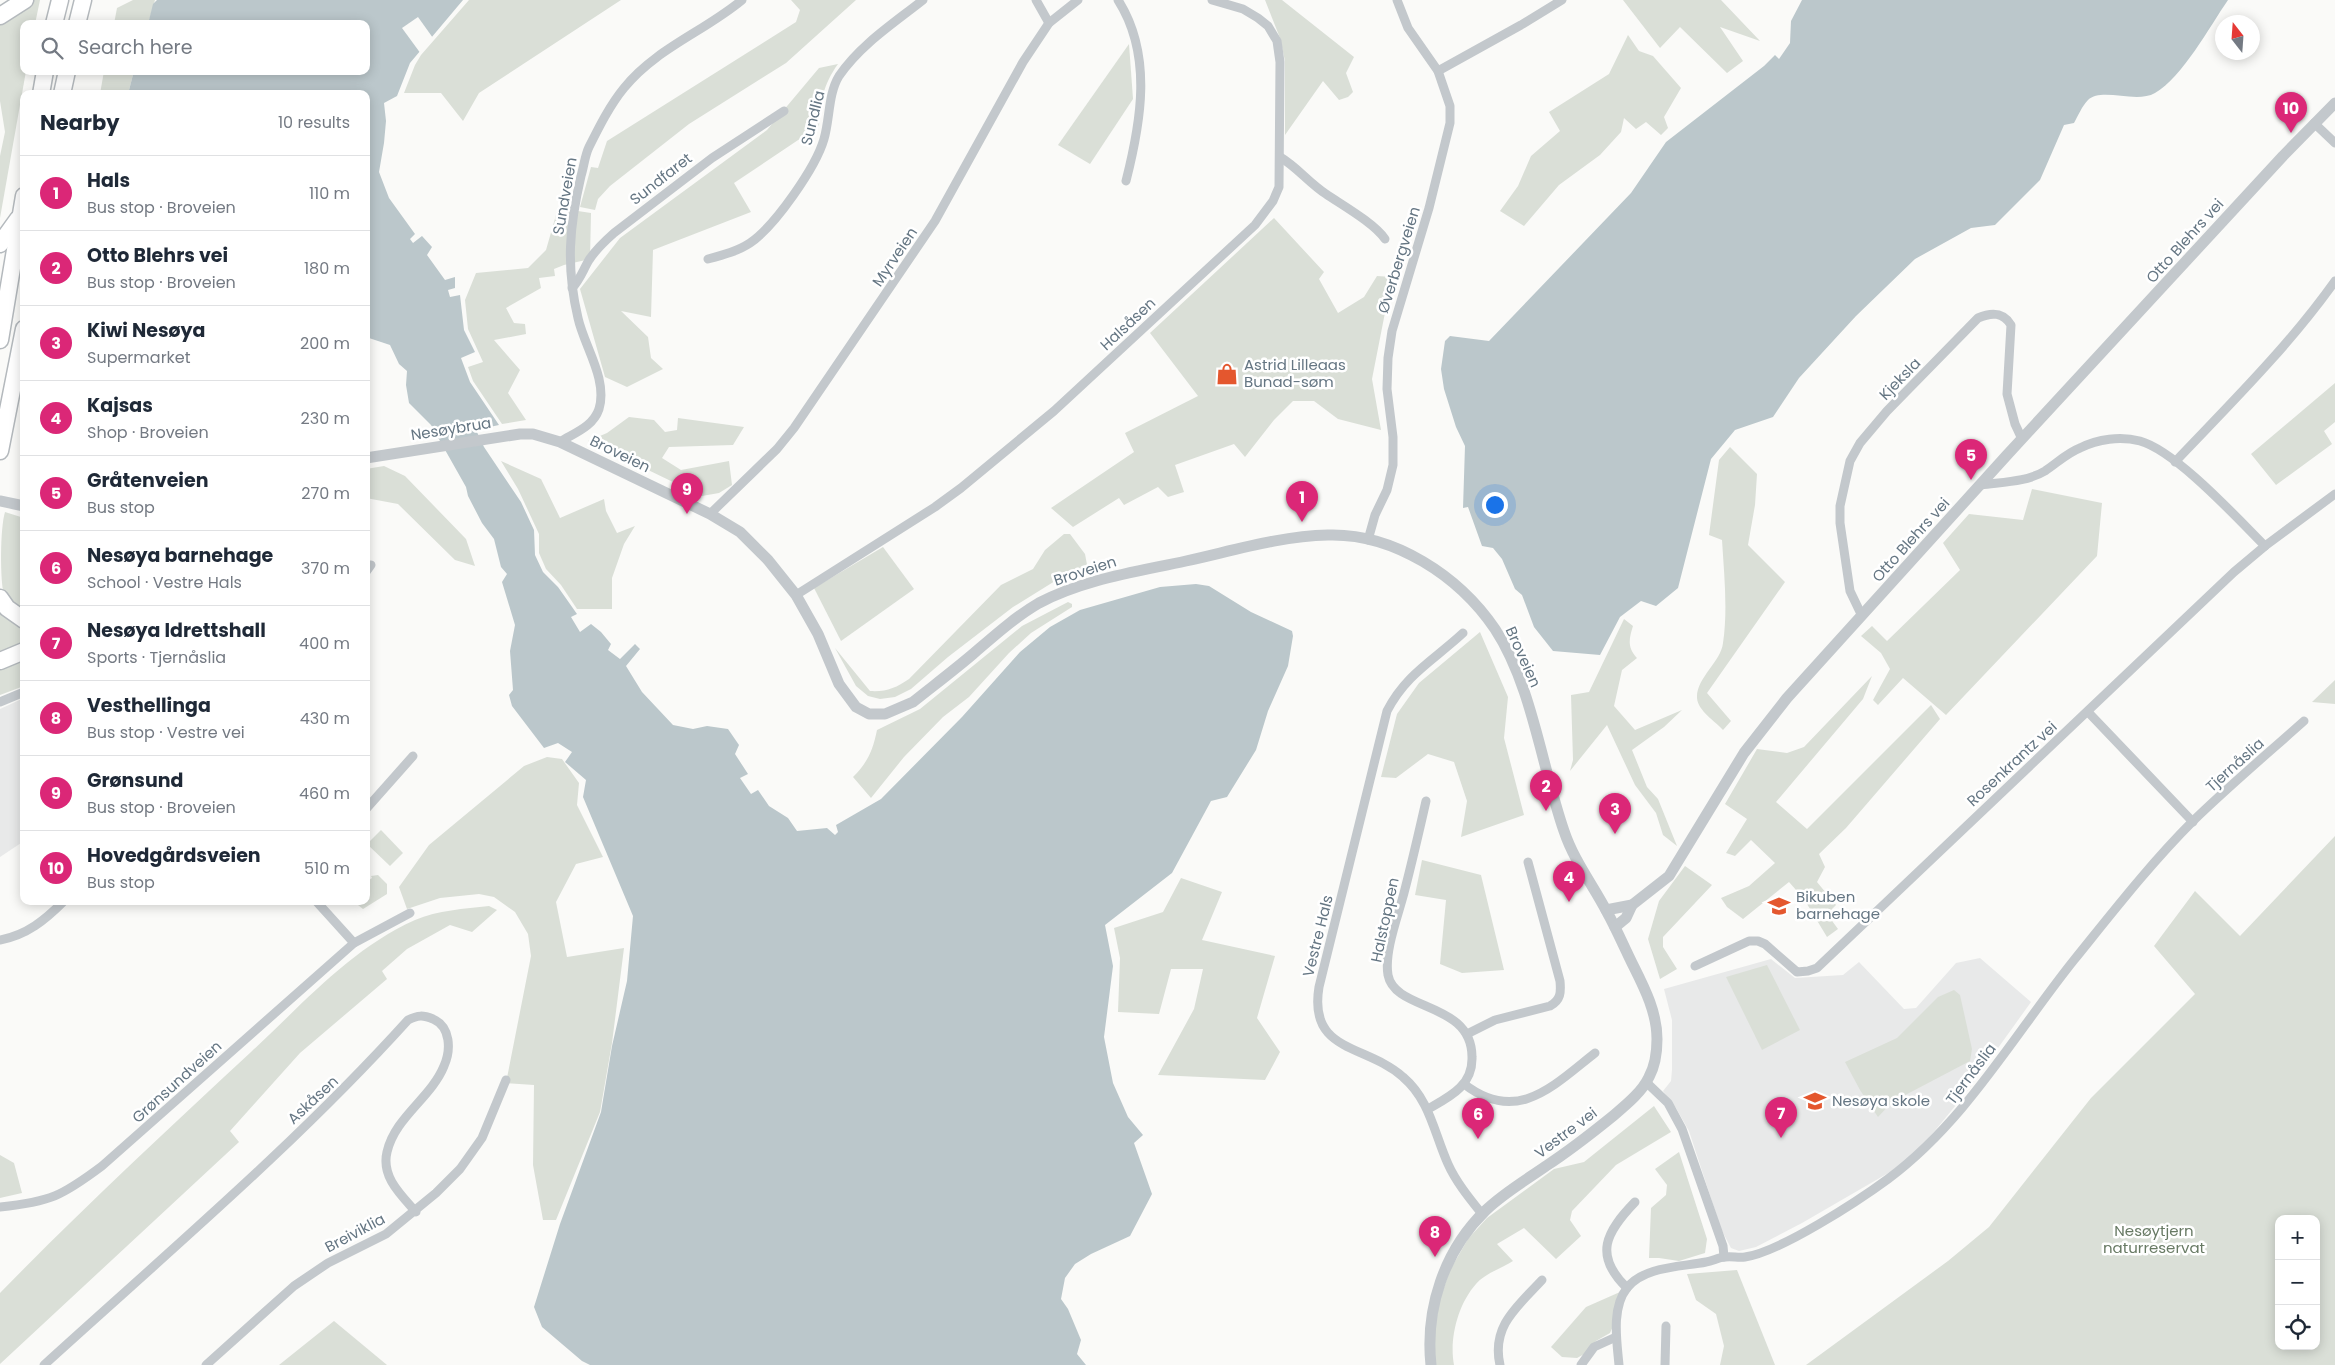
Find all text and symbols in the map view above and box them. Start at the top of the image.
north arrow [2215,15,2260,60]
search box [20,20,370,75]
icon: search [38,34,66,62]
text: Search here [78,34,192,61]
street label: Sundlia [796,88,829,147]
pin: 10 [2275,92,2307,133]
text: Nearby [40,108,120,137]
text: 10 results [278,111,350,134]
street label: Sundfaret [625,148,696,210]
street label: Sundveien [547,155,582,236]
text: Hals [87,167,130,194]
text: 1 [53,182,59,205]
text: 110 m [309,182,350,205]
street label: Otto Blehrs vei [2141,194,2228,287]
text: Bus stop · Broveien [87,196,236,219]
street label: Øverbergveien [1372,204,1425,316]
street label: Myrveien [867,223,922,290]
text: Otto Blehrs vei [87,242,228,269]
text: 2 [51,257,61,280]
text: 180 m [304,257,350,280]
text: Bus stop · Broveien [87,271,236,294]
street label: Halsåsen [1095,292,1160,355]
text: Kiwi Nesøya [87,317,205,344]
text: 3 [51,332,61,355]
text: 200 m [300,332,350,355]
text: Supermarket [87,346,191,369]
street label: Kjeksla [1874,353,1925,404]
place label: Astrid Lilleaas Bunad-søm [1244,354,1346,392]
shop icon: Astrid Lilleaas Bunad-søm [1214,361,1240,387]
text: Kajsas [87,392,153,419]
text: 4 [51,407,61,430]
text: 230 m [301,407,350,430]
street label: Nesøybrua [409,412,493,445]
text: Shop · Broveien [87,421,209,444]
street label: Broveien [587,430,654,477]
pin: 5 [1955,439,1987,480]
text: Gråtenveien [87,467,208,494]
pin: 9 [671,473,703,514]
pin: 1 [1286,481,1318,522]
text: 5 [51,482,61,505]
text: 270 m [301,482,350,505]
your location [1482,492,1508,518]
street label: Otto Blehrs vei [1867,493,1954,586]
text: Bus stop [87,496,155,519]
text: Nesøya barnehage [87,542,273,569]
street label: Broveien [1051,551,1119,591]
text: 6 [51,557,61,580]
text: 370 m [301,557,350,580]
text: School · Vestre Hals [87,571,242,594]
text: Nesøya Idrettshall [87,617,266,644]
street label: Broveien [1501,623,1546,691]
text: 7 [52,632,60,655]
text: 400 m [299,632,350,655]
text: Sports · Tjernåslia [87,646,226,669]
text: Vesthellinga [87,692,211,719]
text: 8 [51,707,61,730]
text: 430 m [300,707,350,730]
street label: Rosenkrantz vei [1962,716,2061,811]
text: Bus stop · Vestre vei [87,721,245,744]
street label: Tjernåslia [2201,733,2268,796]
text: Grønsund [87,767,183,794]
pin: 2 [1530,770,1562,811]
text: 9 [51,782,61,805]
text: 460 m [299,782,350,805]
pin: 3 [1599,793,1631,834]
text: Bus stop · Broveien [87,796,236,819]
text: Hovedgårdsveien [87,842,261,869]
text: 10 [48,857,64,880]
text: 510 m [304,857,350,880]
pin: 4 [1553,861,1585,902]
text: Bus stop [87,871,155,894]
street label: Halstoppen [1365,876,1404,964]
place label: Bikuben barnehage [1796,886,1880,924]
street label: Vestre Hals [1297,893,1338,979]
school or university icon: Bikuben barnehage [1766,893,1792,919]
street label: Grønsundveien [127,1036,226,1128]
street label: Tjernåslia [1941,1039,2001,1109]
street label: Askåsen [283,1071,343,1129]
school or university icon: Nesøya skole [1802,1088,1828,1114]
place label: Nesøya skole [1832,1090,1930,1111]
pin: 7 [1765,1097,1797,1138]
pin: 6 [1462,1098,1494,1139]
street label: Vestre vei [1530,1102,1601,1163]
street label: Breiviklia [321,1208,388,1257]
map controls [2275,1215,2320,1350]
button: + [2275,1215,2320,1260]
pin: 8 [1419,1216,1451,1257]
park label: Nesøytjern naturreservat [2103,1220,2205,1258]
button: − [2275,1260,2320,1305]
button: locate [2275,1305,2320,1350]

